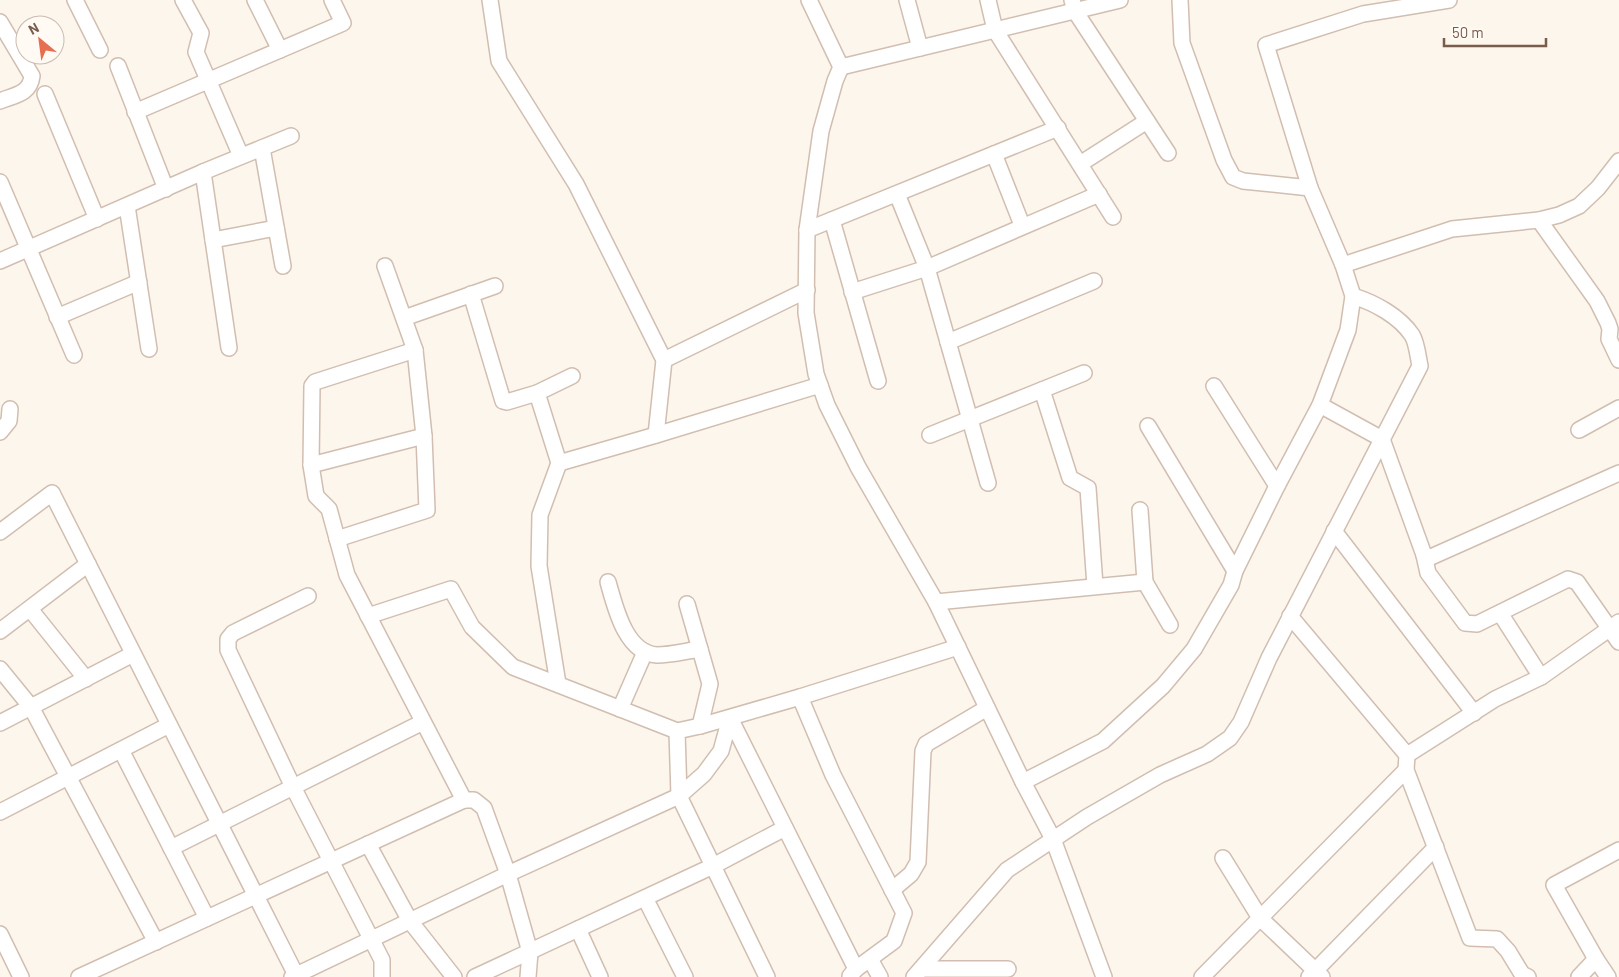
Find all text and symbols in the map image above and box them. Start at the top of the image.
north arrow [15,15,65,65]
scale bar [1444,15,1546,47]
text: N [25,19,42,38]
text: 50 m [1452,23,1484,41]

